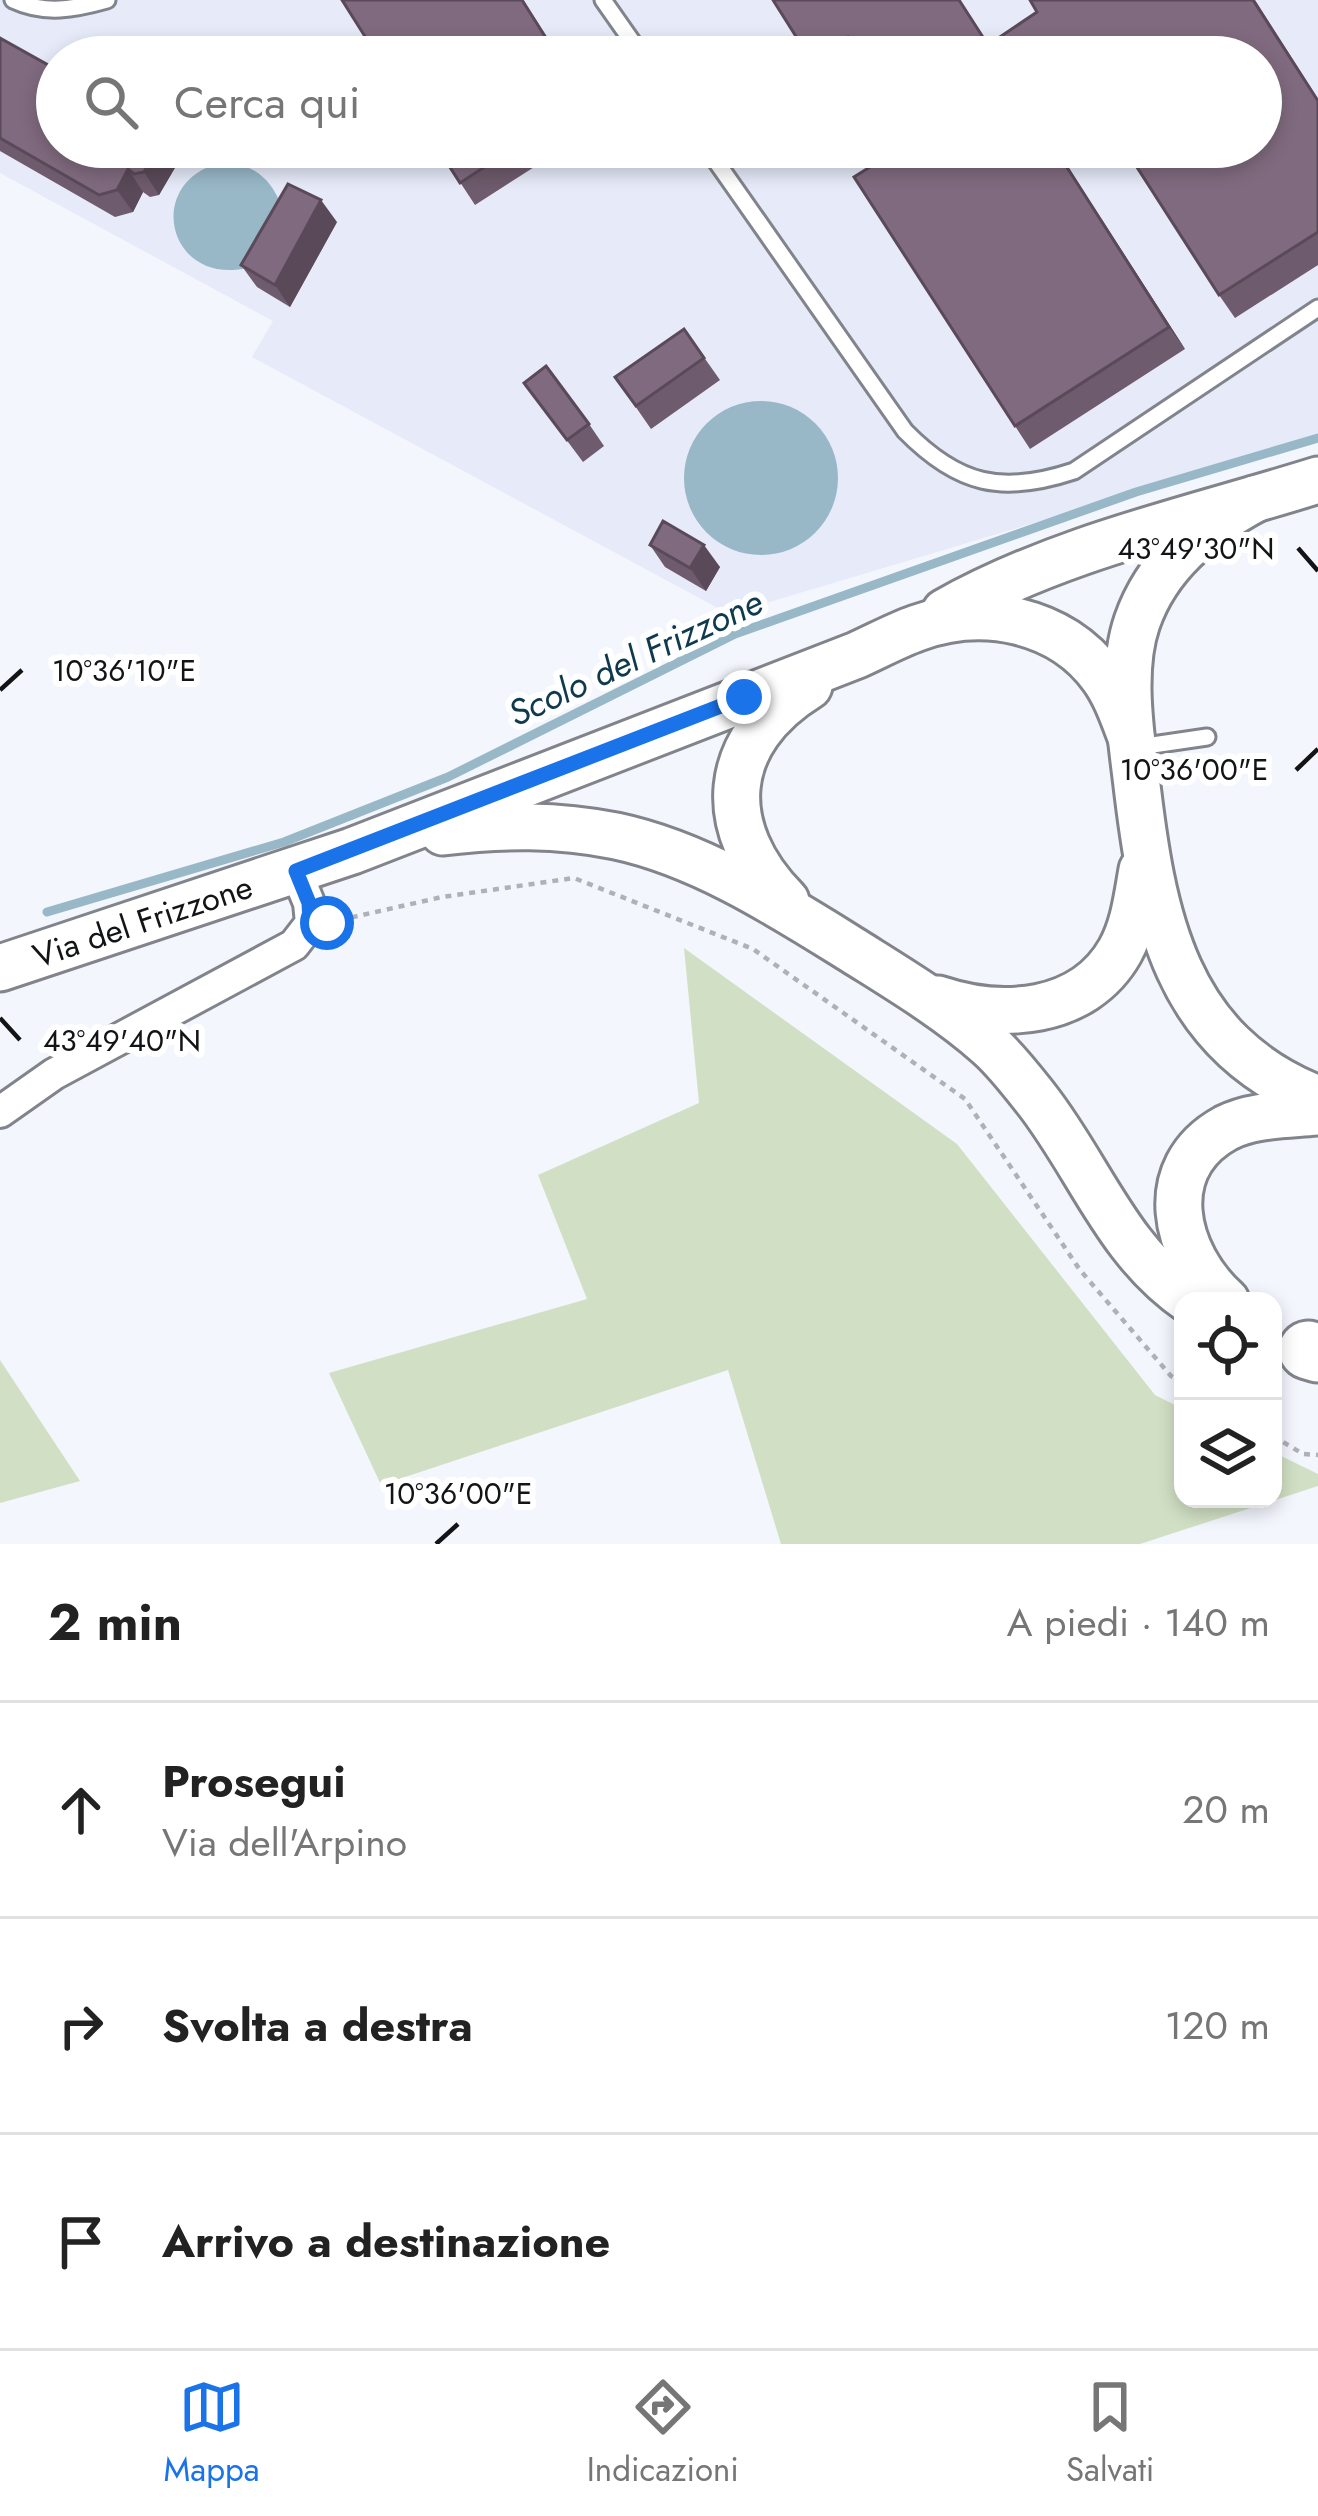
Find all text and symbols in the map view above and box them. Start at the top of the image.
search box [36,36,1282,168]
icon: search [78,69,144,135]
text: Cerca qui [174,70,360,135]
text: 43°49'30"N [1117,527,1275,570]
water label: Scolo del Frizzone [499,575,771,739]
text: 10°36'10"E [52,649,196,692]
route end [717,670,771,724]
text: 10°36'00"E [1120,748,1268,791]
street label: Via del Frizzone [27,863,258,979]
route start [300,896,354,950]
text: 43°49'40"N [43,1019,201,1062]
map controls [1174,1292,1282,1508]
button: locate [1174,1292,1282,1400]
button: layers [1174,1400,1282,1508]
text: 10°36'00"E [384,1472,532,1515]
text: 2 min [48,1585,182,1659]
text: A piedi · 140 m [1007,1594,1270,1651]
text: Prosegui [162,1749,346,1814]
icon: ahead [48,1777,114,1843]
text: 20 m [1182,1781,1270,1838]
text: Via dell'Arpino [162,1814,407,1871]
icon: right [48,1993,114,2059]
text: Svolta a destra [162,1993,473,2058]
text: 120 m [1165,1997,1270,2054]
icon: arrive [48,2209,114,2275]
text: Arrivo a destinazione [162,2209,610,2274]
tab: Mappa [164,2374,260,2493]
tab: Indicazioni [587,2374,739,2493]
tab: Salvati [1066,2374,1154,2493]

